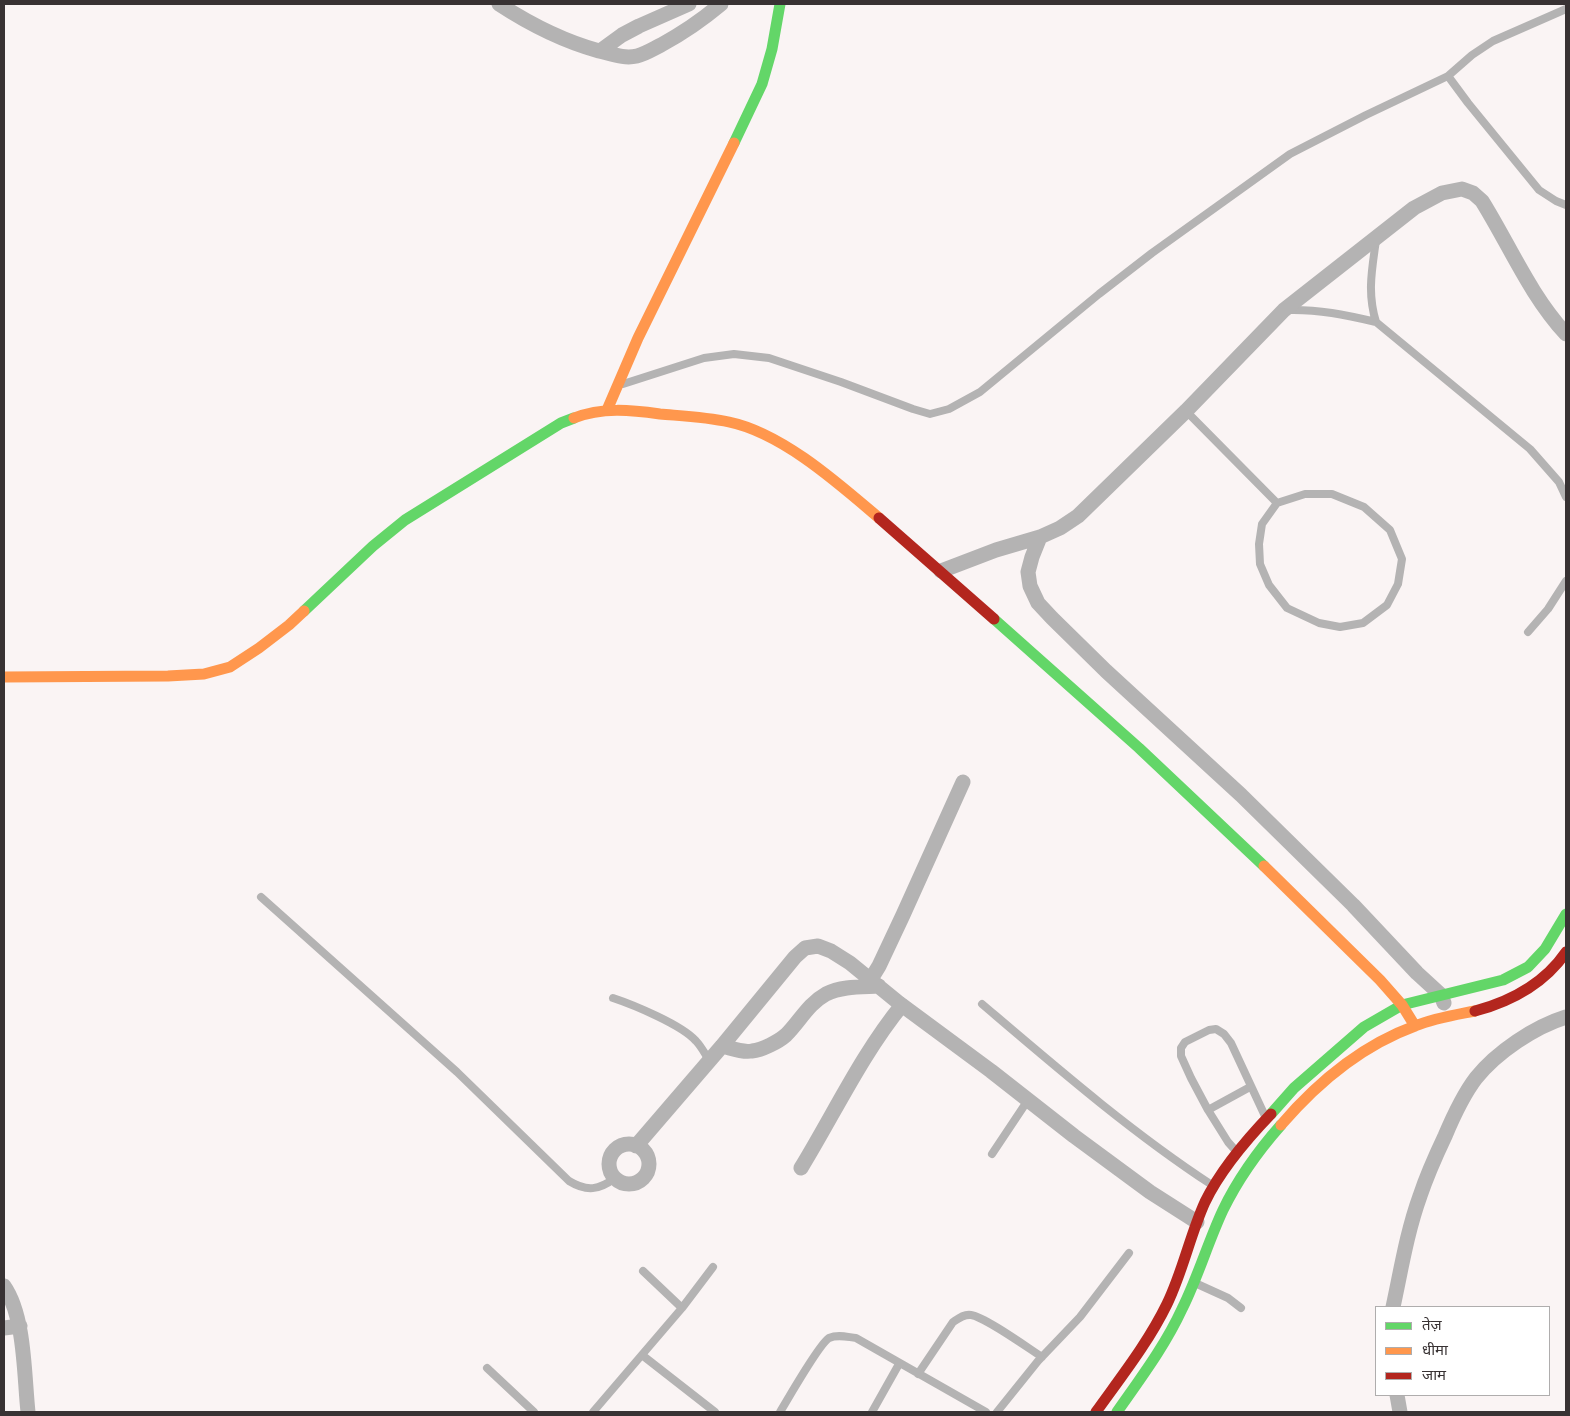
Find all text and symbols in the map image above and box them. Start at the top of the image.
legend [1375,1306,1550,1396]
text: तेज़ [1422,1315,1442,1335]
text: धीमा [1422,1340,1448,1360]
text: जाम [1422,1365,1446,1385]

